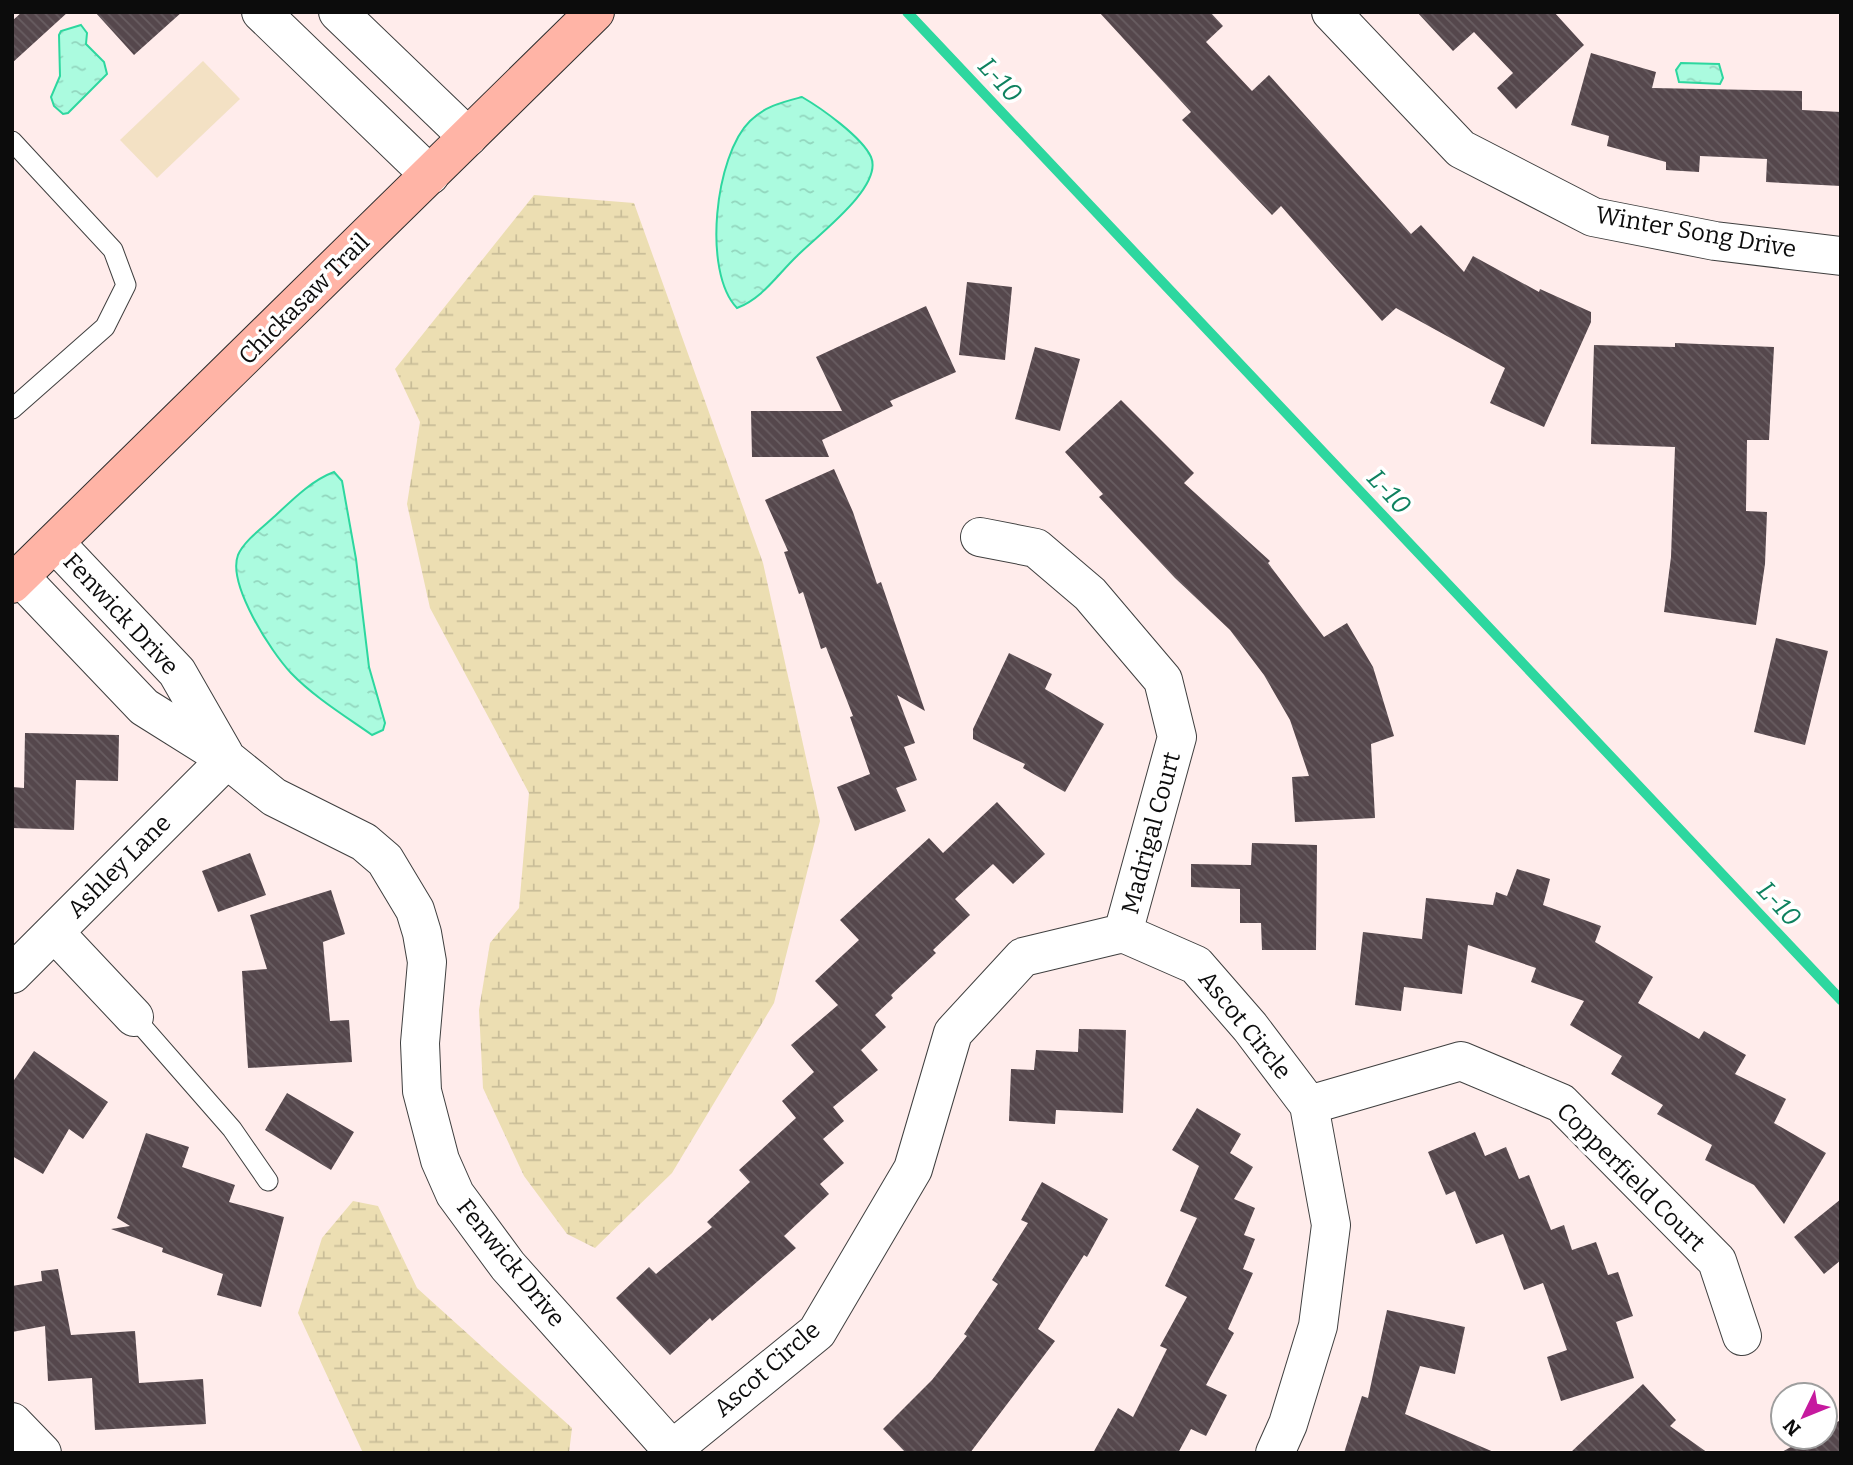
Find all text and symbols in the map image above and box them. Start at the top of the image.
water label: L-10 [972,51,1028,109]
street label: Winter Song Drive [1594,201,1798,263]
street label: Chickasaw Trail [233,228,375,370]
water label: L-10 [1361,463,1417,521]
street label: Fenwick Drive [58,548,184,680]
street label: Madrigal Court [1116,749,1186,917]
street label: Ashley Lane [62,809,176,923]
water label: L-10 [1751,875,1807,933]
street label: Ascot Circle [1193,965,1297,1085]
street label: Copperfield Court [1551,1097,1711,1257]
street label: Fenwick Drive [451,1194,571,1332]
street label: Ascot Circle [708,1315,826,1423]
north arrow [1769,1381,1839,1451]
text: N [1778,1414,1805,1440]

